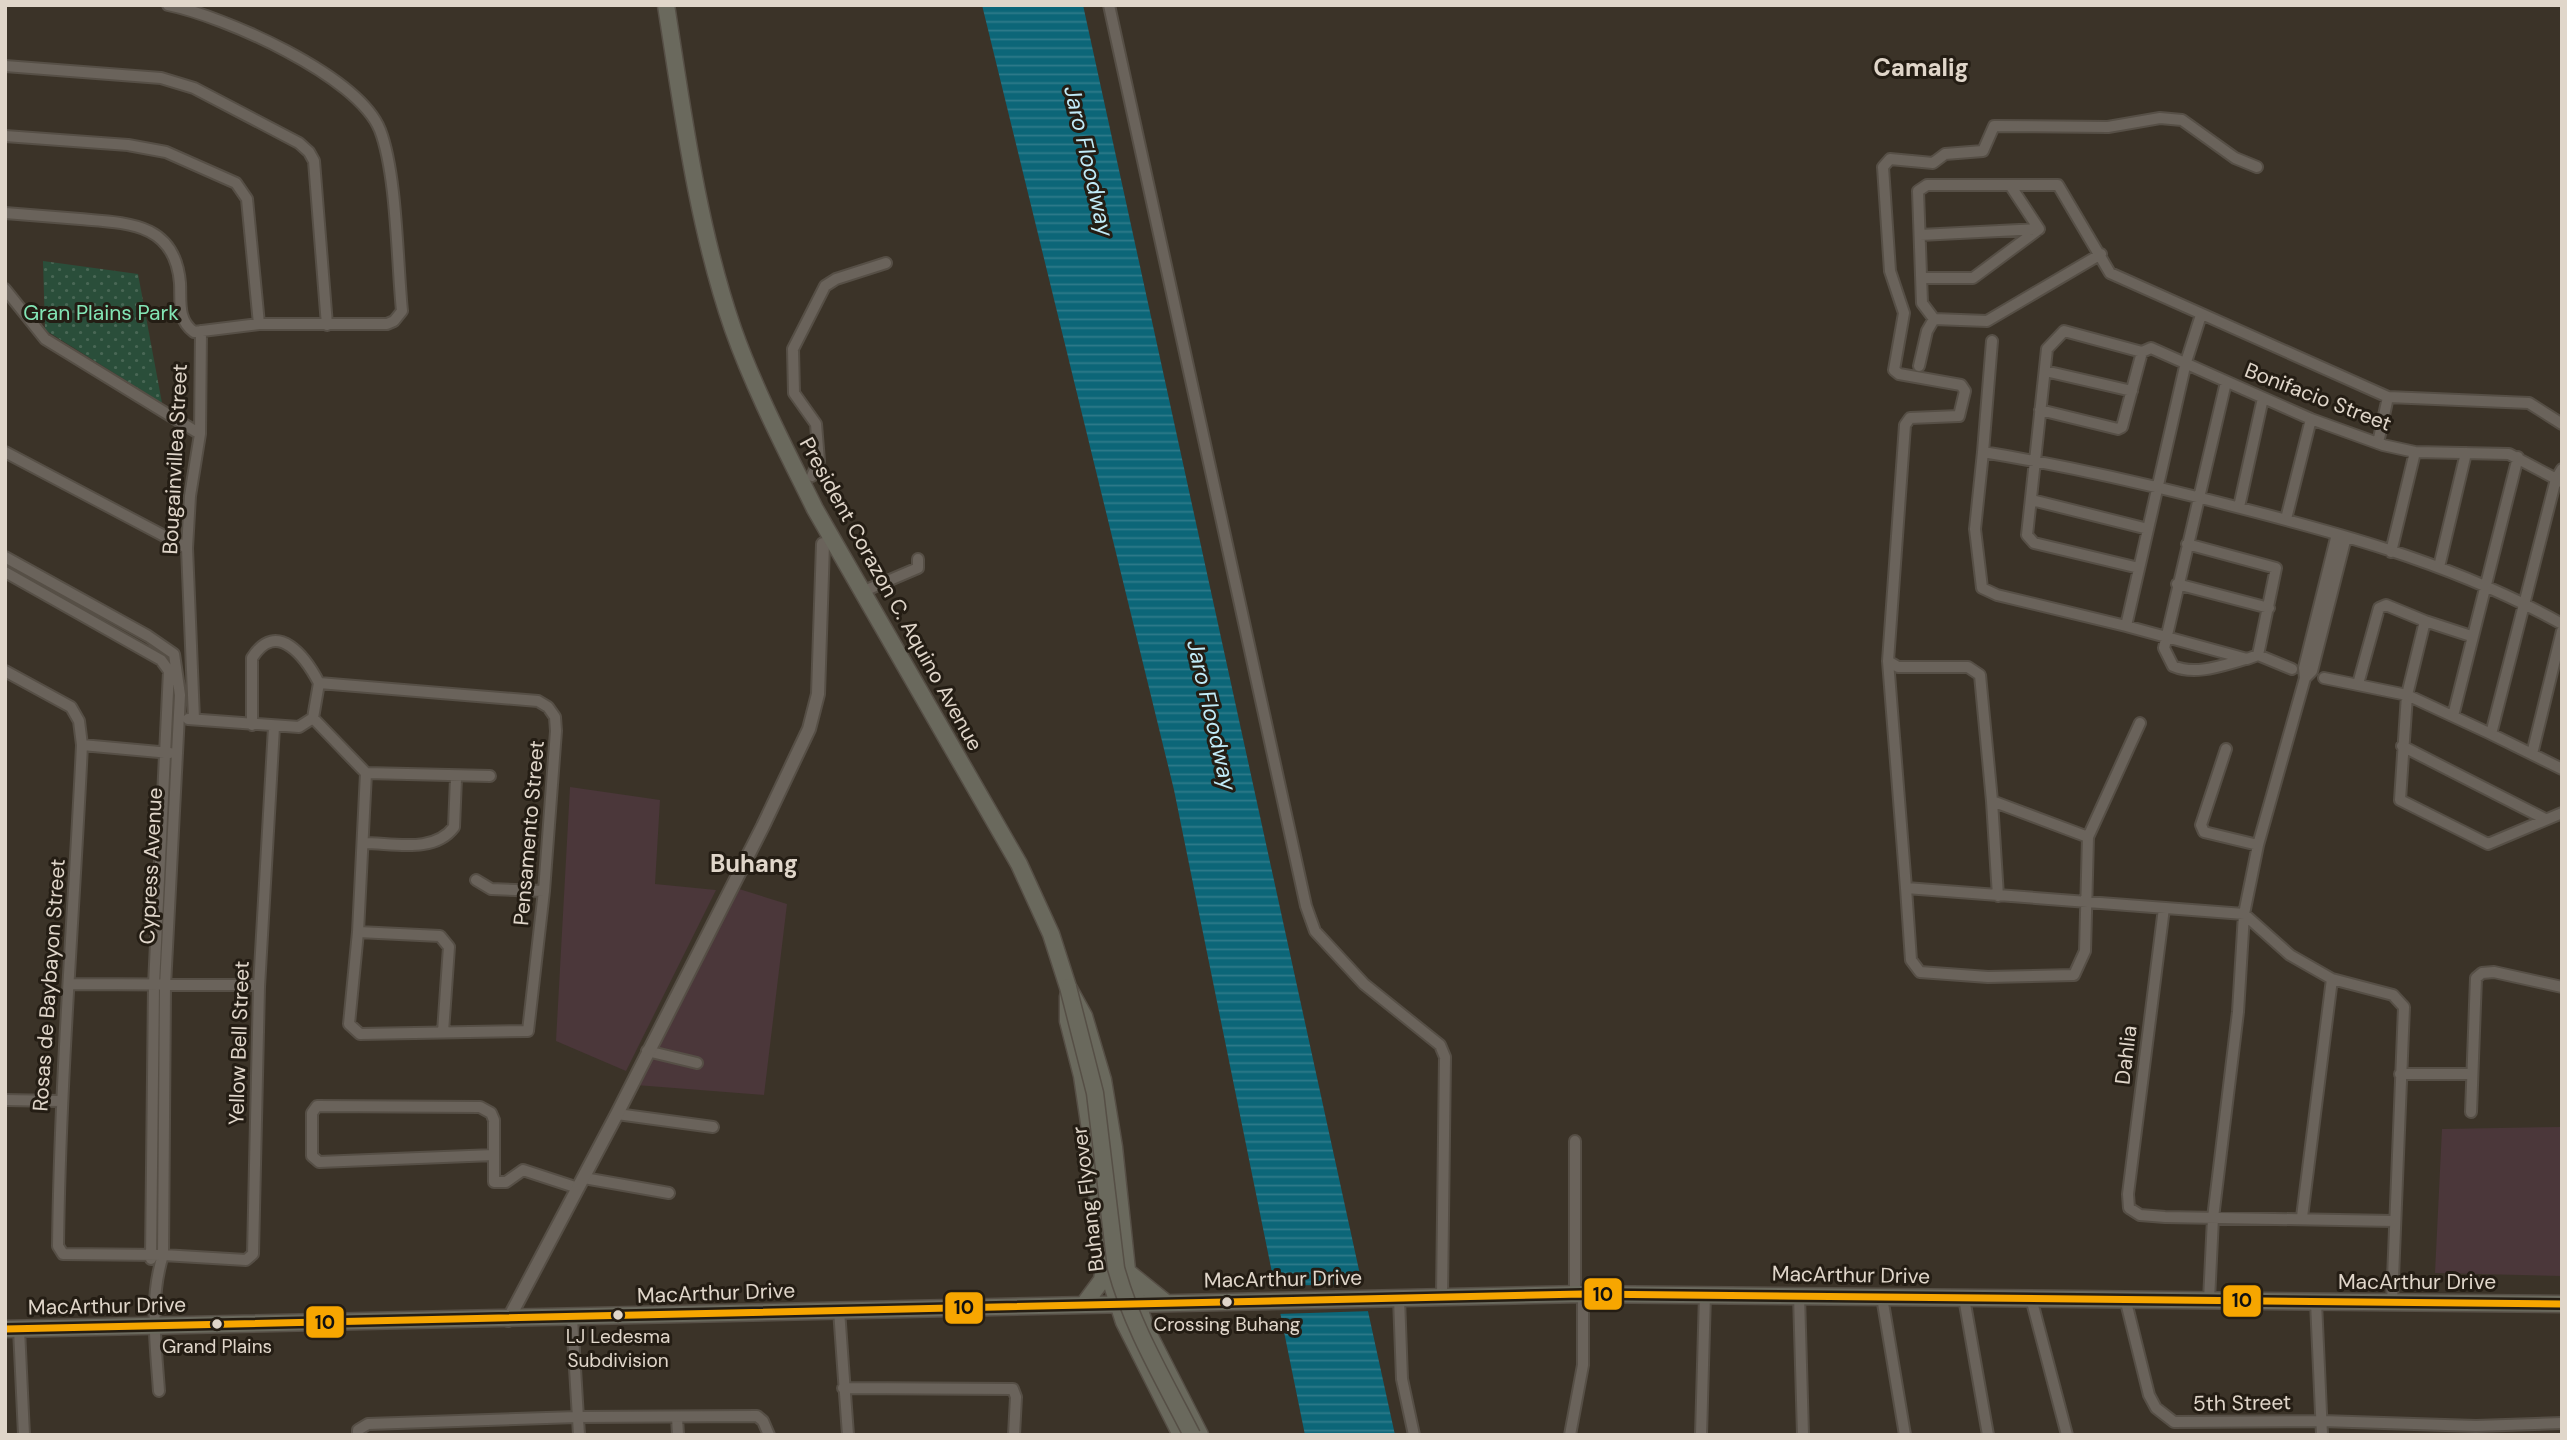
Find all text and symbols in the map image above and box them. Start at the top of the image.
district label: Camalig [1873,52,1969,83]
water label: Jaro Floodway [1057,83,1121,240]
park label: Gran Plains Park [23,299,179,327]
street label: Bonifacio Street [2241,356,2395,438]
street label: Bougainvillea Street [156,363,194,555]
street label: President Corazon C. Aquino Avenue [793,432,989,756]
water label: Jaro Floodway [1180,637,1244,794]
street label: Pensamento Street [507,739,551,927]
street label: Cypress Avenue [133,787,169,945]
district label: Buhang [710,848,798,879]
street label: Rosas de Baybayon Street [26,858,72,1112]
street label: Yellow Bell Street [222,960,256,1126]
street label: Dahlia [2109,1024,2143,1086]
street label: Buhang Flyover [1065,1124,1111,1273]
street label: MacArthur Drive [1772,1260,1930,1290]
street label: MacArthur Drive [1204,1264,1362,1294]
street label: MacArthur Drive [2338,1268,2496,1296]
street label: MacArthur Drive [636,1276,796,1310]
line badge: 10 [1583,1277,1623,1311]
text: 10 [1593,1282,1613,1307]
line badge: 10 [2222,1284,2262,1318]
text: 10 [2232,1288,2252,1313]
street label: MacArthur Drive [28,1291,186,1321]
line badge: 10 [944,1291,984,1325]
text: 10 [954,1295,974,1320]
marker: Crossing Buhang [1220,1295,1234,1309]
line badge: 10 [305,1305,345,1339]
marker: LJ Ledesma Subdivision [611,1308,625,1322]
text: 10 [315,1310,335,1335]
place label: Crossing Buhang [1154,1312,1301,1337]
marker: Grand Plains [210,1317,224,1331]
place label: LJ Ledesma Subdivision [566,1324,670,1373]
place label: Grand Plains [162,1334,272,1359]
street label: 5th Street [2193,1388,2291,1418]

